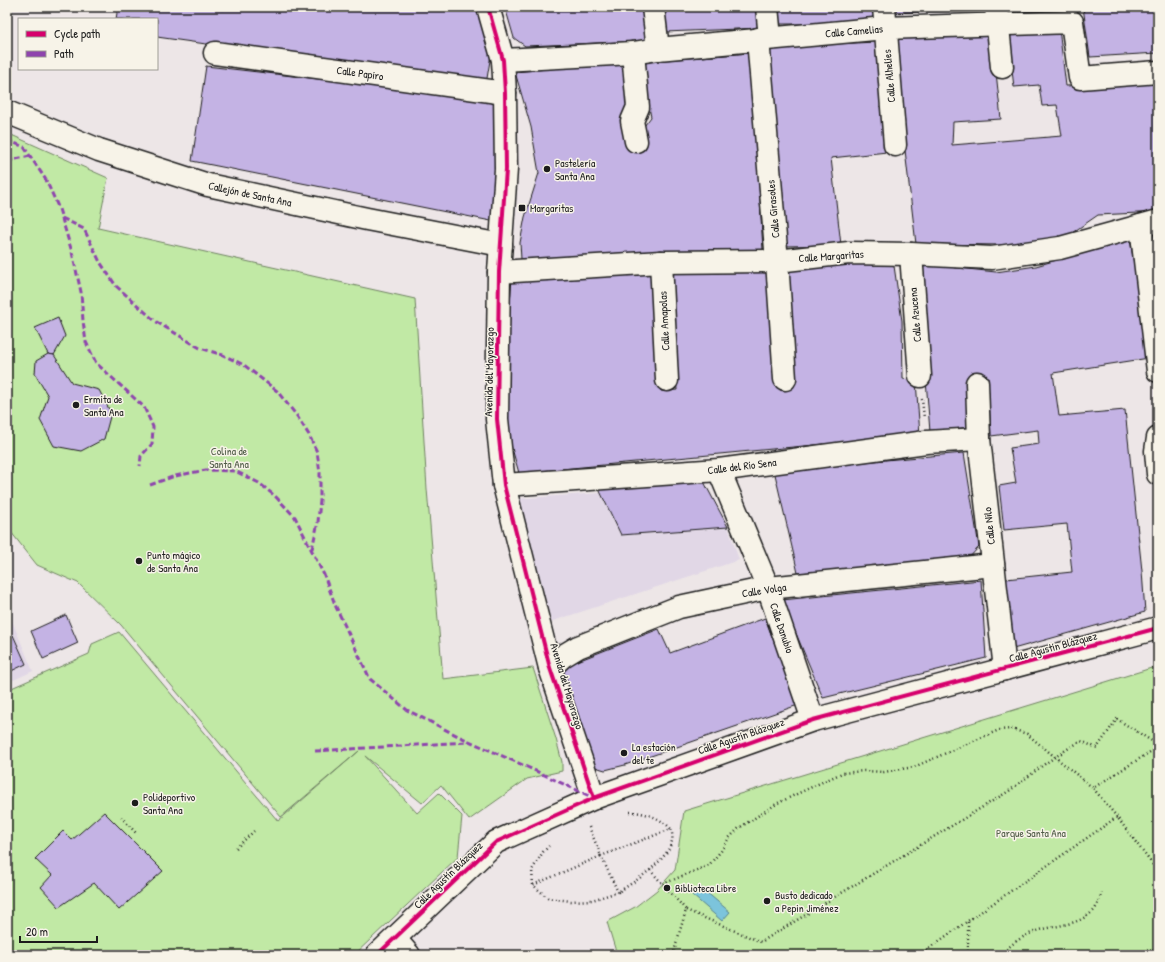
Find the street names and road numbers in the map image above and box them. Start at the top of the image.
street label: Calle Camelias [824,21,884,41]
street label: Calle Alhelíes [880,49,898,103]
street label: Calle Papiro [336,63,385,83]
street label: Callejón de Santa Ana [207,178,294,210]
street label: Calle Girasoles [763,179,783,239]
street label: Calle Margaritas [798,247,864,265]
street label: Calle Azucena [906,287,924,343]
street label: Calle Amapolas [655,291,673,351]
street label: Avenida del Mayorazgo [481,327,497,417]
street label: Calle del Río Sena [707,455,778,477]
street label: Calle Nilo [980,506,998,545]
street label: Calle Volga [741,579,788,600]
street label: Calle Danubio [767,601,797,656]
street label: Calle Agustín Blázquez [1007,628,1099,666]
street label: Avenida del Mayorazgo [547,641,587,731]
street label: Calle Agustín Blázquez [696,715,786,757]
street label: Calle Agustín Blázquez [410,838,486,912]

